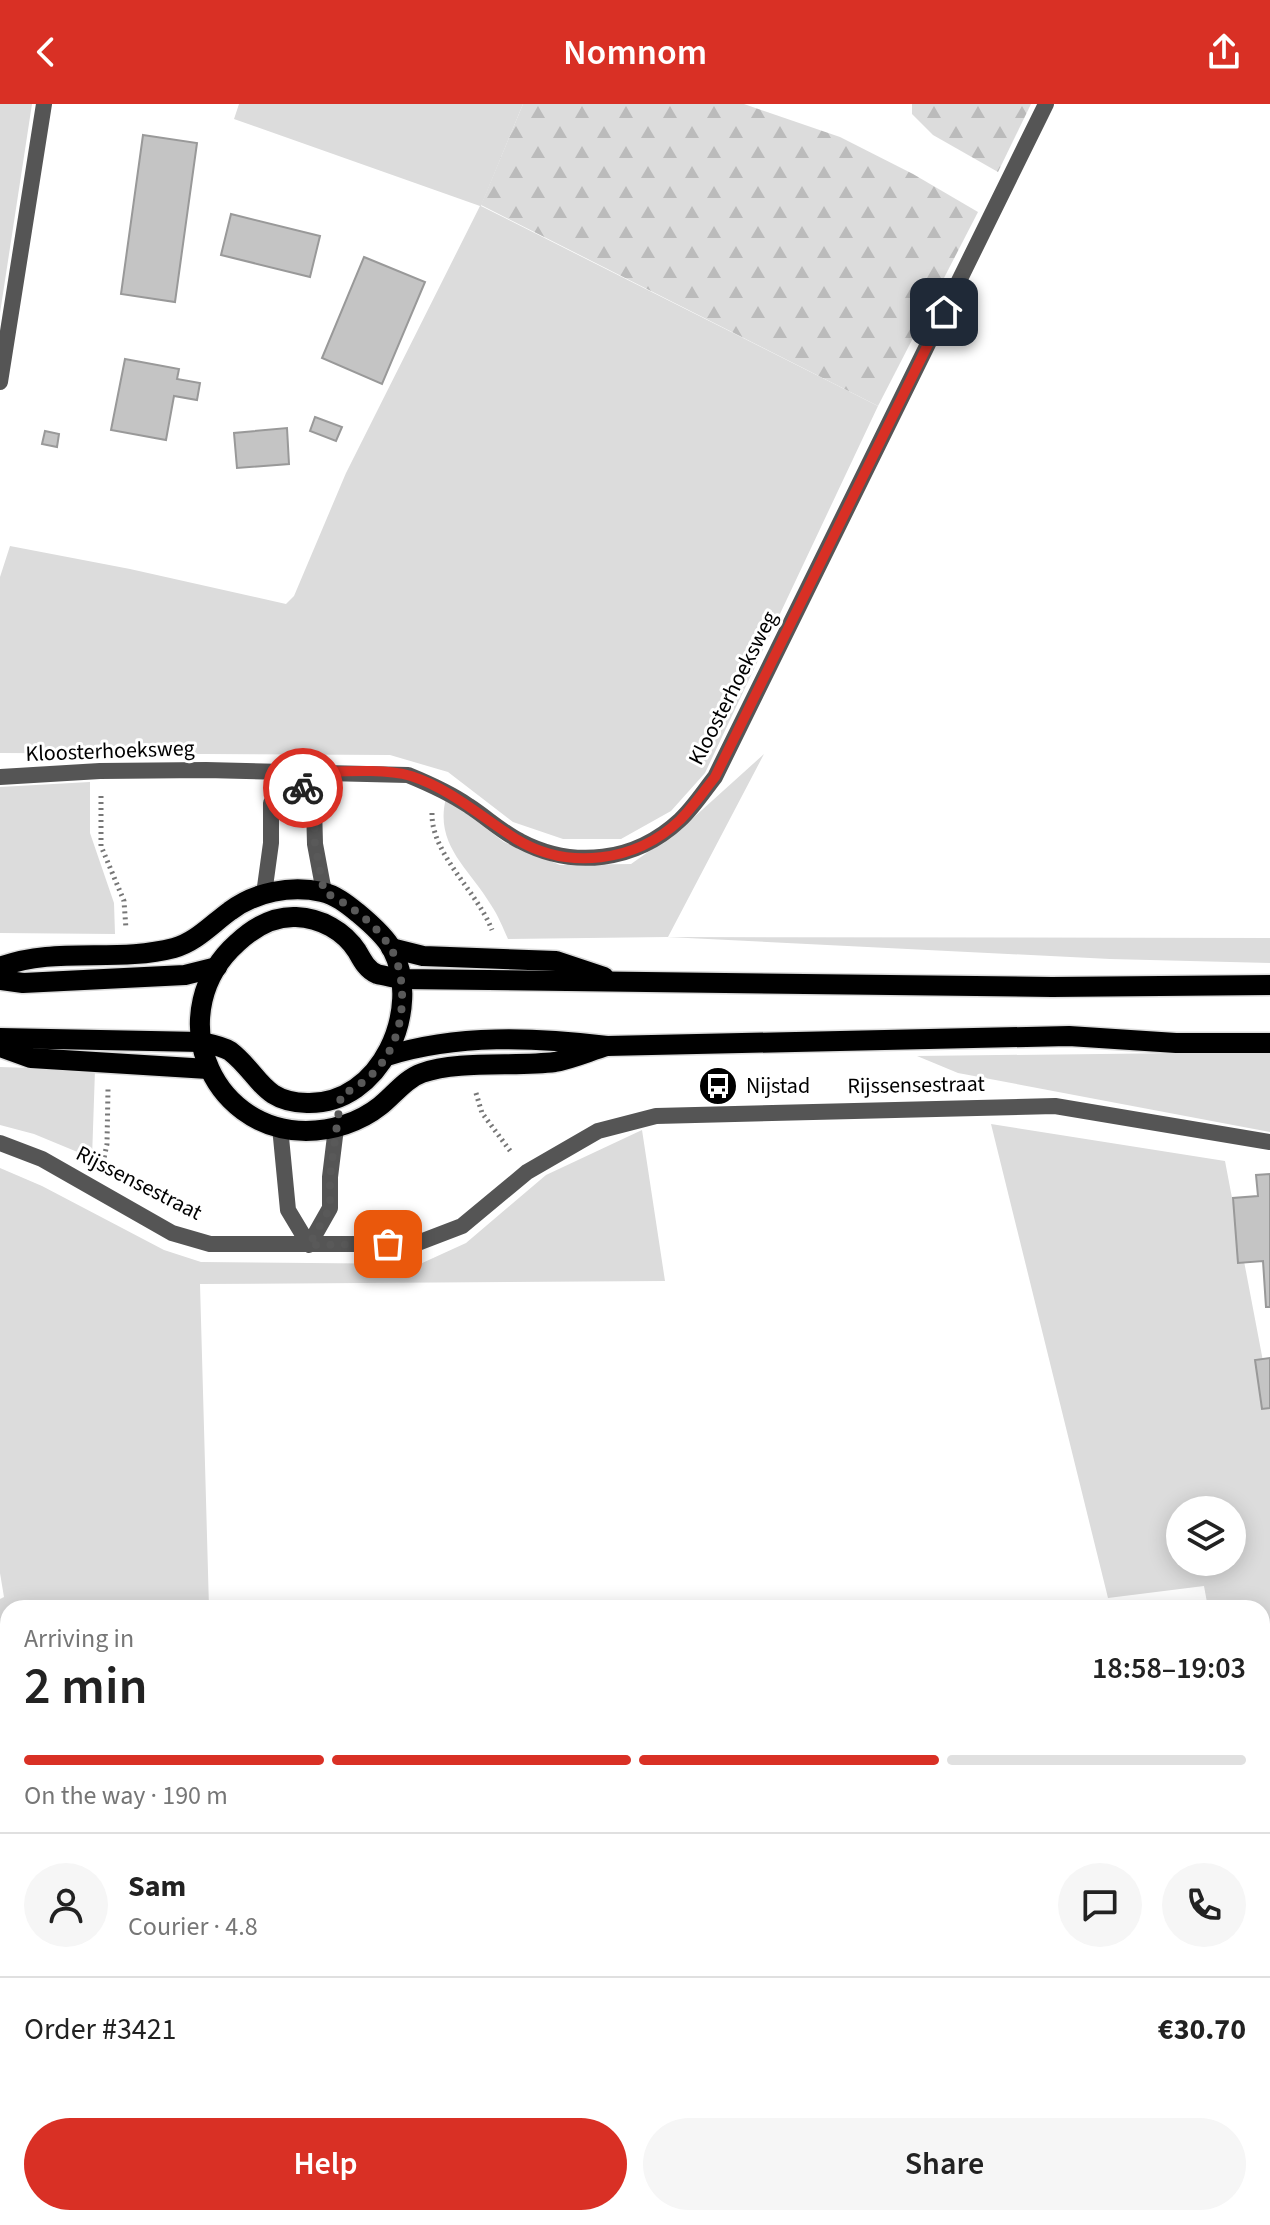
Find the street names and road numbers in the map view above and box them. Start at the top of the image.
street label: Kloosterhoeksweg [680,605,786,771]
street label: Kloosterhoeksweg [25,732,195,770]
street label: Rijssensestraat [847,1068,986,1102]
street label: Rijssensestraat [70,1138,208,1229]

